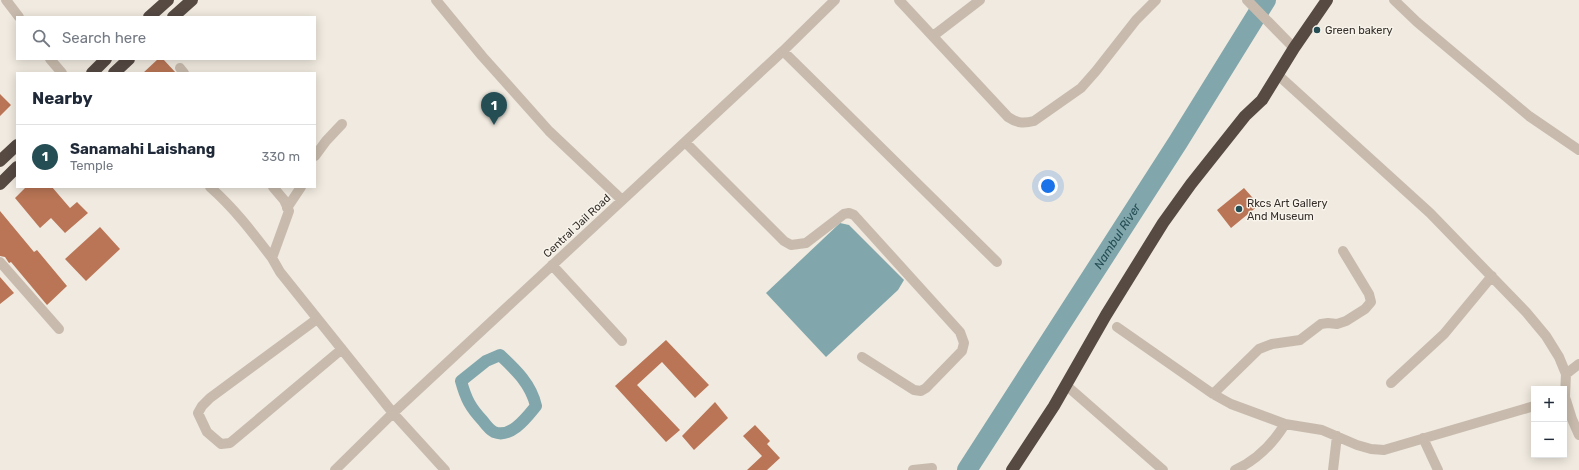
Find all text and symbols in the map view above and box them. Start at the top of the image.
search box [16,16,316,60]
place label: Green bakery [1325,24,1393,37]
marker: Green bakery [1312,25,1322,35]
icon: search [30,27,52,49]
text: Search here [62,29,146,47]
text: Nearby [32,88,93,108]
pin: 1 [481,92,507,125]
text: Sanamahi Laishang [70,140,215,158]
text: 1 [42,149,48,164]
text: 330 m [261,149,300,164]
text: Temple [70,158,113,173]
your location [1038,176,1058,196]
street label: Central Jail Road [541,192,613,260]
place label: Rkcs Art Gallery And Museum [1247,197,1328,223]
water label: Nambul River [1091,201,1144,272]
marker: Rkcs Art Gallery And Museum [1234,204,1244,214]
map controls [1531,386,1567,458]
button: + [1531,386,1567,422]
button: − [1531,422,1567,458]

